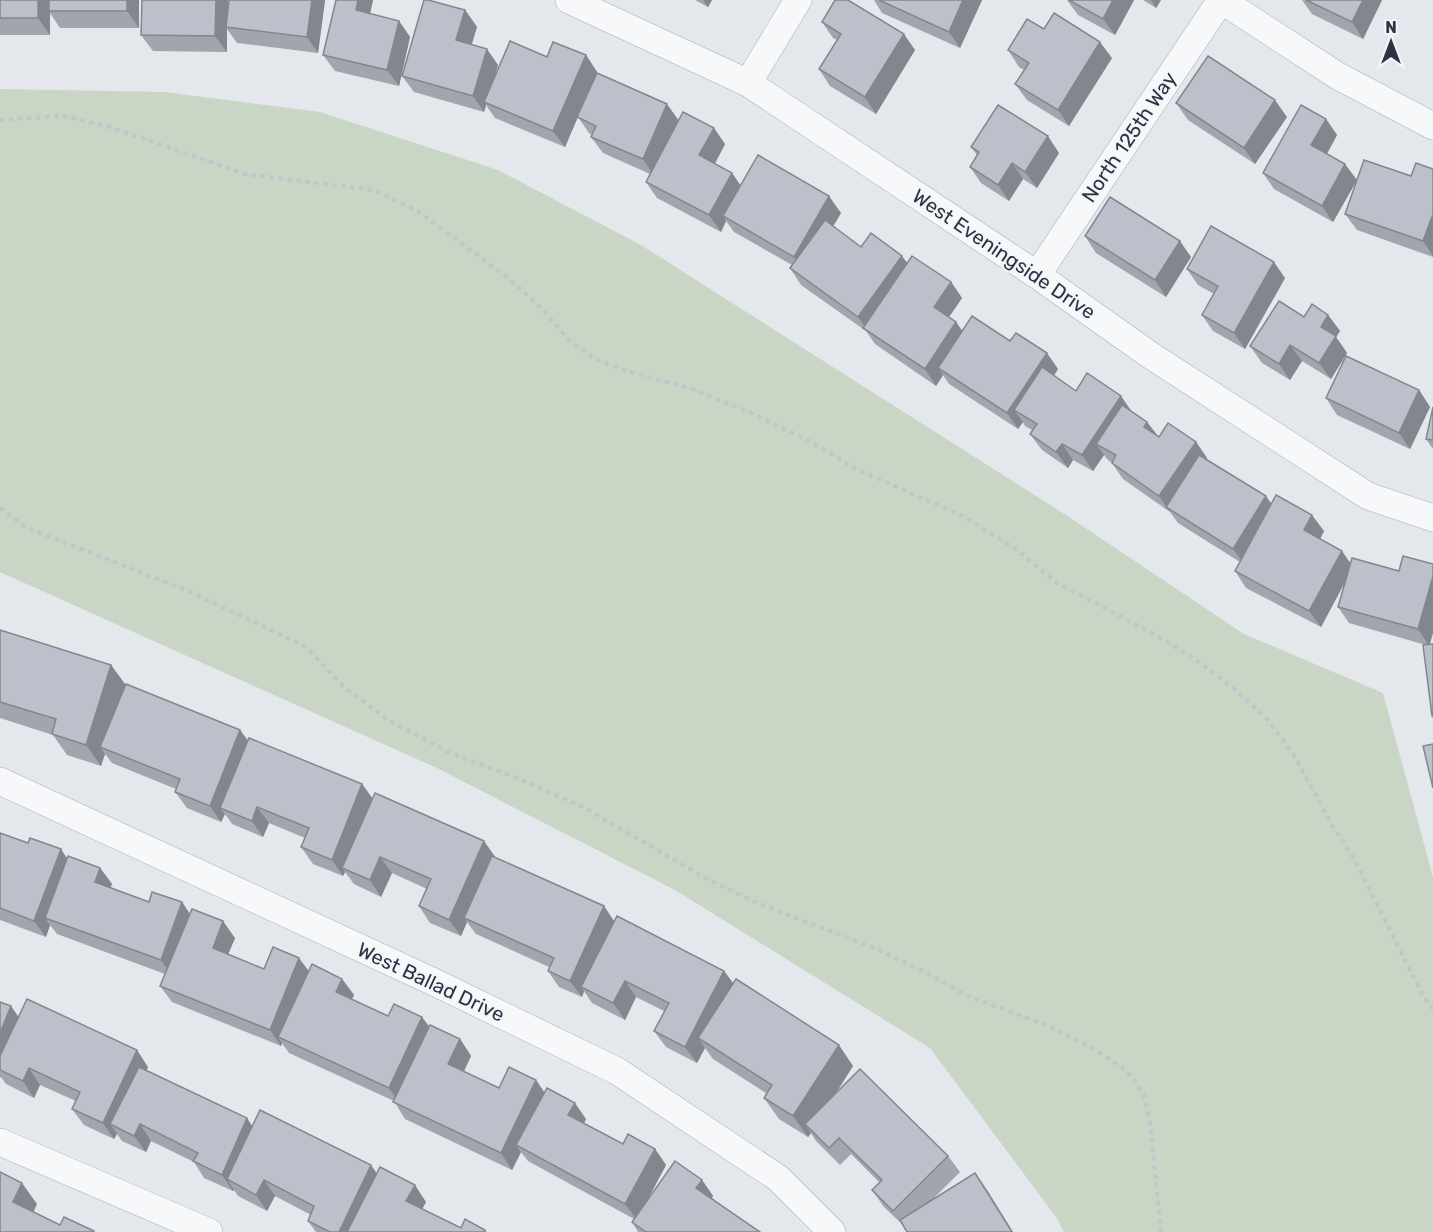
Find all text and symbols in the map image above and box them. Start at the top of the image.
north arrow [1361,12,1421,72]
text: N [1385,18,1397,37]
street label: North 125th Way [1077,67,1181,207]
street label: West Eveningside Drive [908,184,1100,324]
street label: West Ballad Drive [354,937,508,1027]

